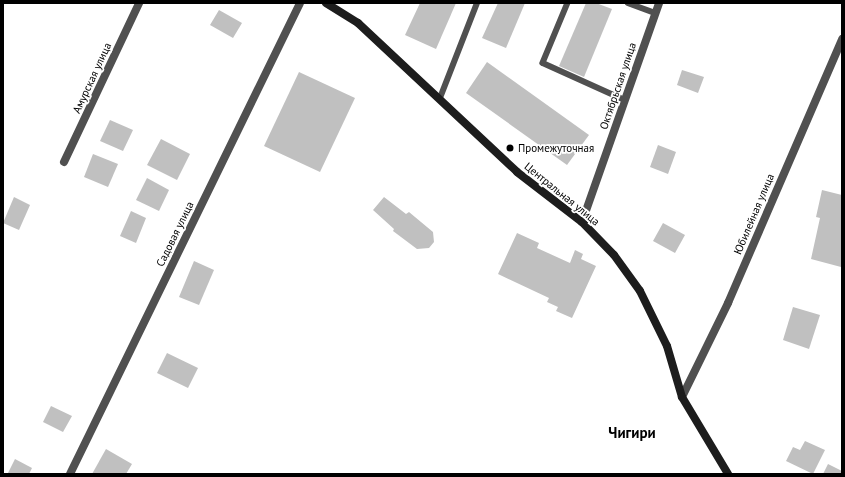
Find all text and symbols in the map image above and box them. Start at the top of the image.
street label: Амурская улица [70,41,114,115]
street label: Октябрьская улица [597,41,639,131]
place label: Промежуточная [518,141,594,155]
marker: Промежуточная [505,143,515,153]
street label: Центральная улица [522,160,602,228]
street label: Юбилейная улица [731,172,777,256]
street label: Садовая улица [154,199,196,269]
district label: Чигири [608,424,656,442]

